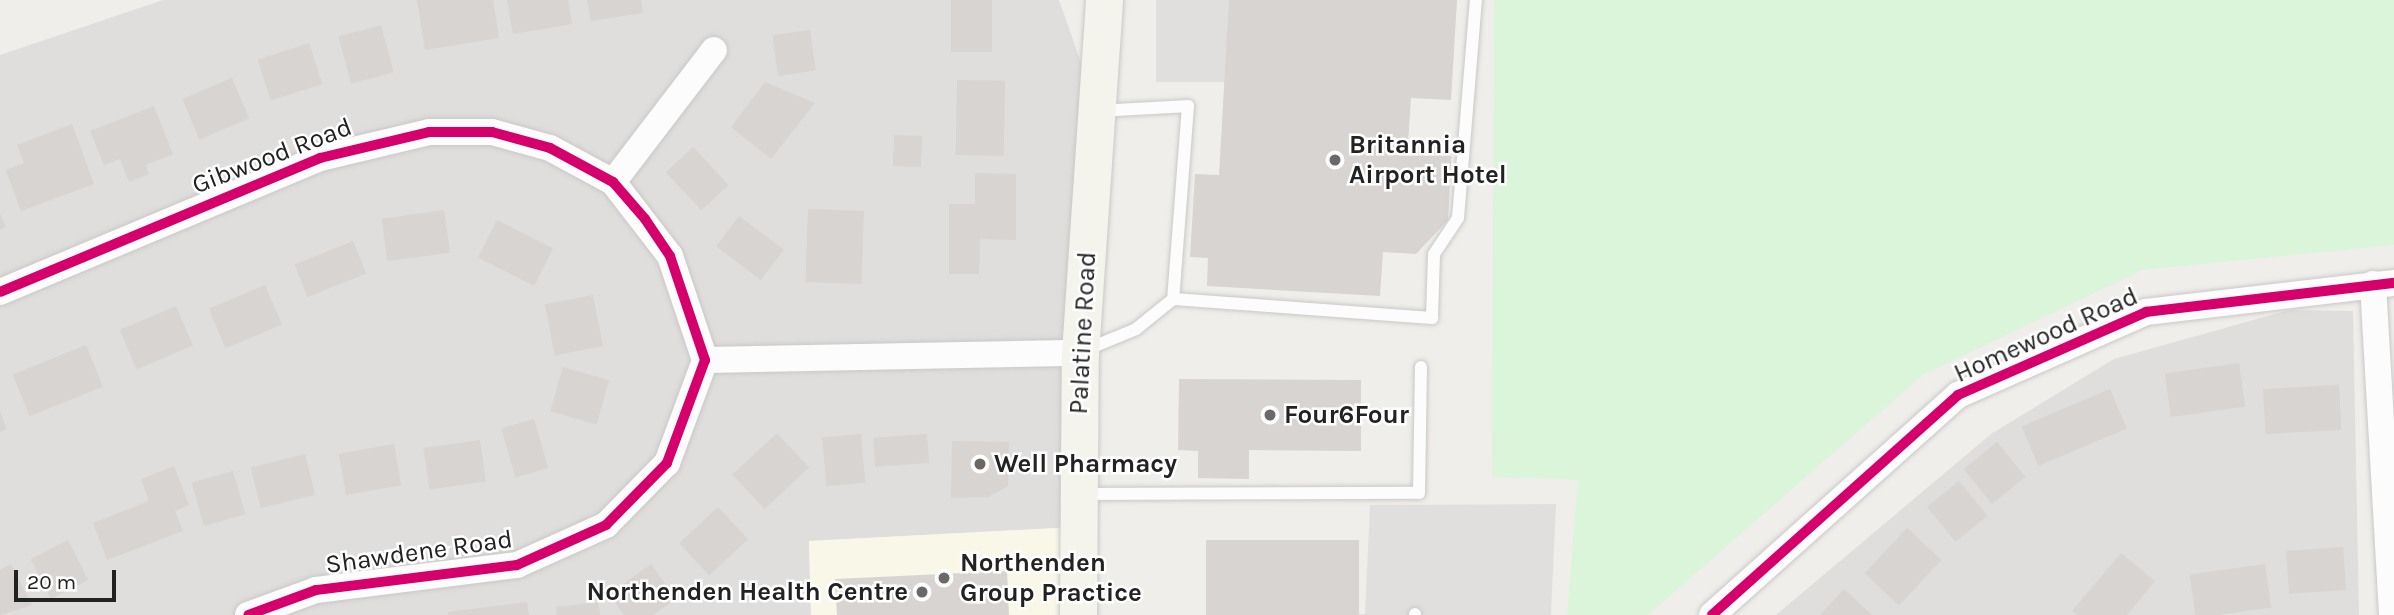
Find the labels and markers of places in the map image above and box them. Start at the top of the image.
place label: Britannia Airport Hotel [1349,129,1507,190]
marker: Britannia Airport Hotel [1327,152,1343,168]
place label: Four6Four [1284,399,1409,431]
marker: Four6Four [1262,407,1278,423]
place label: Well Pharmacy [994,448,1177,480]
marker: Well Pharmacy [972,456,988,472]
place label: Northenden Group Practice [960,547,1142,608]
marker: Northenden Group Practice [934,568,954,588]
place label: Northenden Health Centre [587,576,908,608]
marker: Northenden Health Centre [914,584,930,600]

